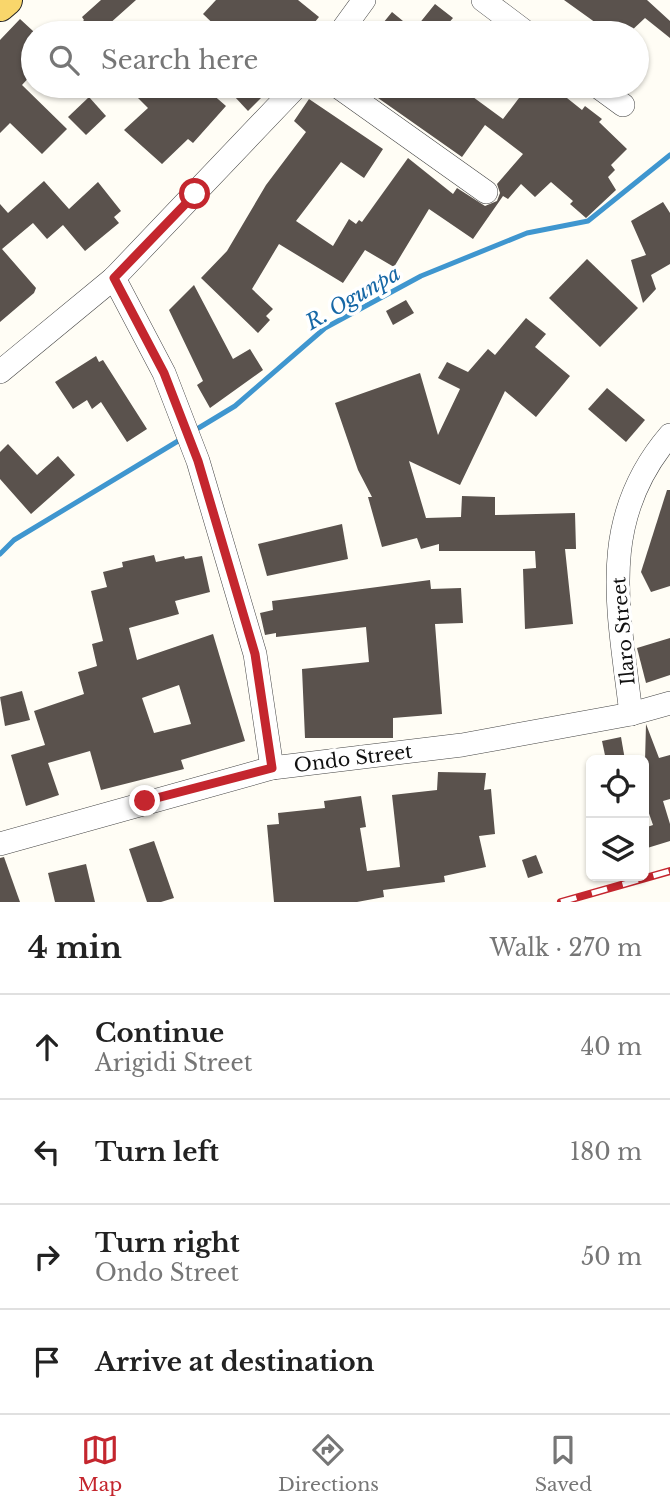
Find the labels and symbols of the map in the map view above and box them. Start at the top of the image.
route start [179,178,210,209]
water label: R. Ogunpa [300,260,405,336]
street label: Ilaro Street [607,575,640,686]
street label: Ondo Street [293,740,414,777]
route end [129,785,160,816]

